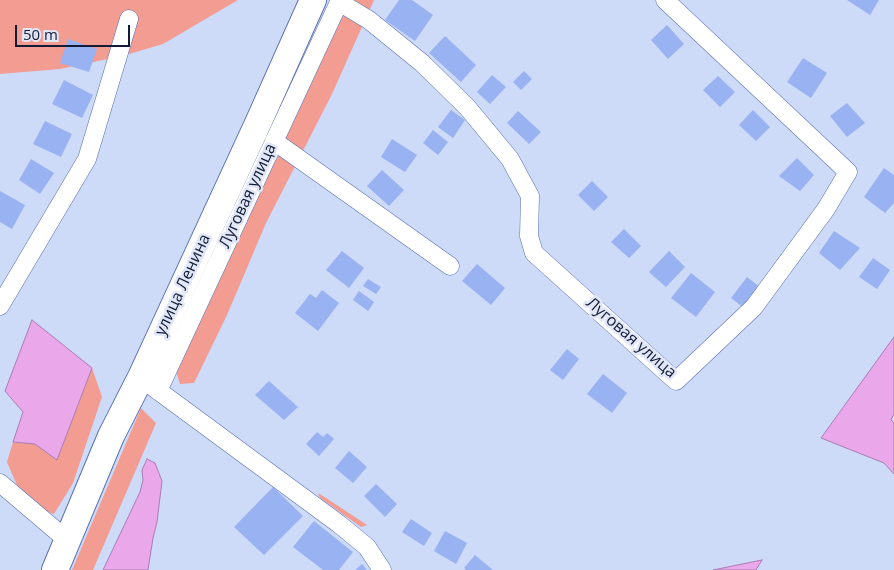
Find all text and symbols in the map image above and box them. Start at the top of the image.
scale bar [18,15,132,47]
text: 50 m [23,24,58,44]
street label: Луговая улица [215,141,281,251]
street label: улица Ленина [151,231,215,339]
street label: Луговая улица [582,294,680,382]

